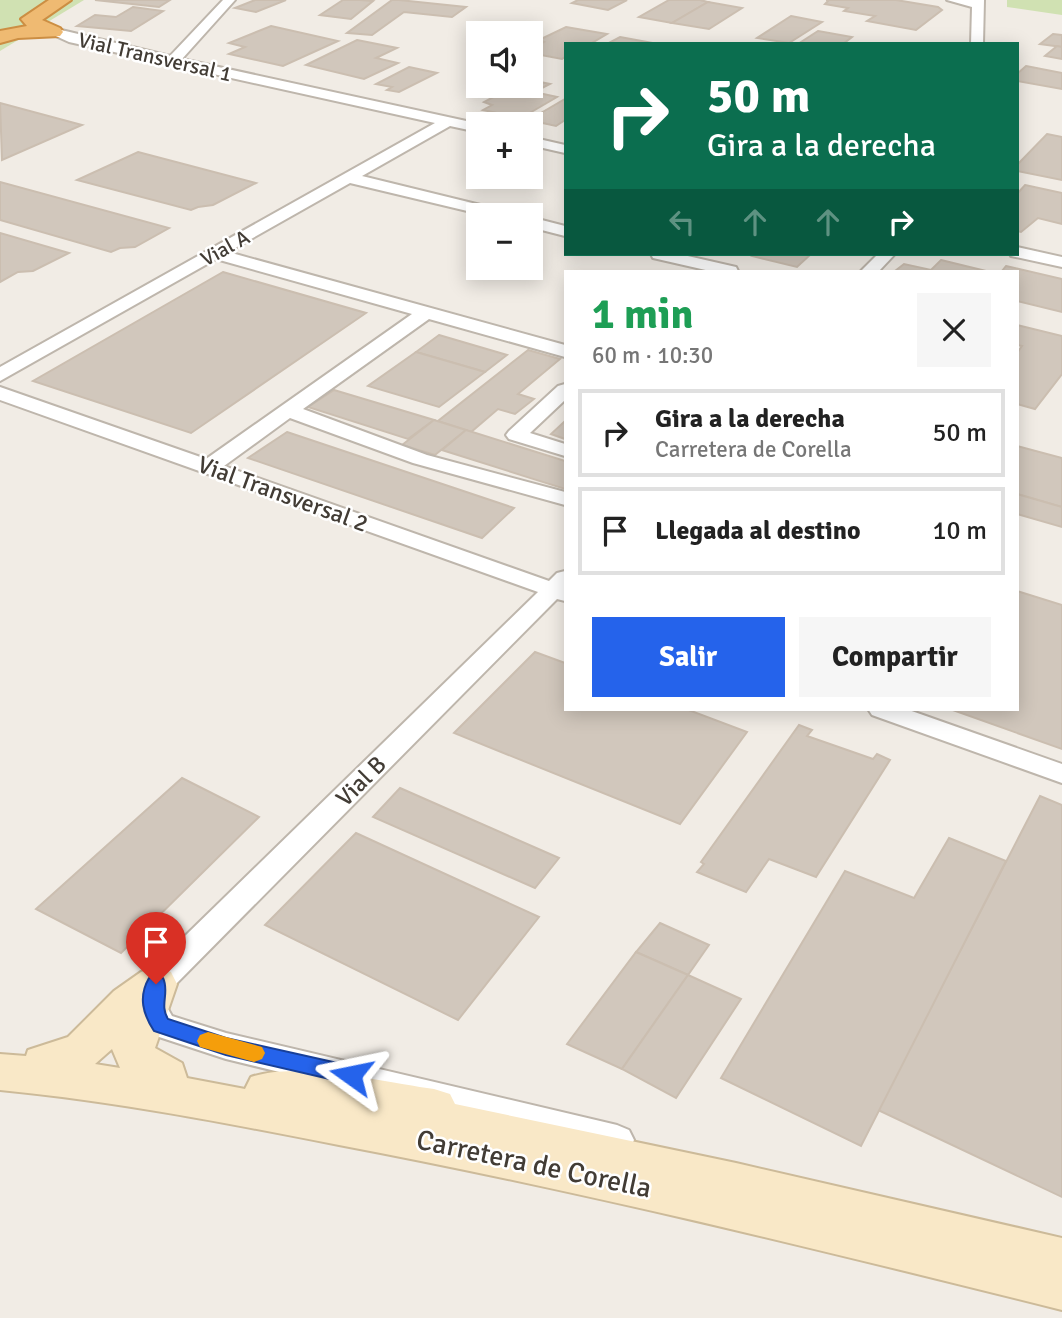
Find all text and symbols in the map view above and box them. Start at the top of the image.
map controls [466,21,543,280]
button: sound [466,21,543,98]
street label: Vial Transversal 1 [76,27,234,87]
text: 50 m [707,66,810,126]
icon: right [592,70,683,161]
button: + [466,112,543,189]
text: Gira a la derecha [707,126,936,165]
button: − [466,203,543,280]
icon: left [663,203,701,241]
icon: ahead [736,203,774,241]
icon: ahead [809,203,847,241]
icon: right [882,203,920,241]
street label: Vial A [196,224,254,272]
text: 1 min [592,289,693,340]
button: close [917,293,991,367]
text: 60 m · 10:30 [592,341,713,370]
text: Gira a la derecha [655,403,845,435]
icon: right [596,414,634,452]
text: 50 m [932,417,987,449]
text: Carretera de Corella [655,435,852,464]
street label: Vial Transversal 2 [194,449,372,539]
icon: arrive [596,512,634,550]
text: Llegada al destino [655,515,861,547]
text: 10 m [932,515,987,547]
button: Salir [592,617,785,697]
button: Compartir [799,617,991,697]
street label: Vial B [329,749,393,813]
pin [126,912,186,984]
icon: arrive [137,923,175,961]
position arrow [314,1038,388,1112]
street label: Carretera de Corella [413,1122,655,1206]

